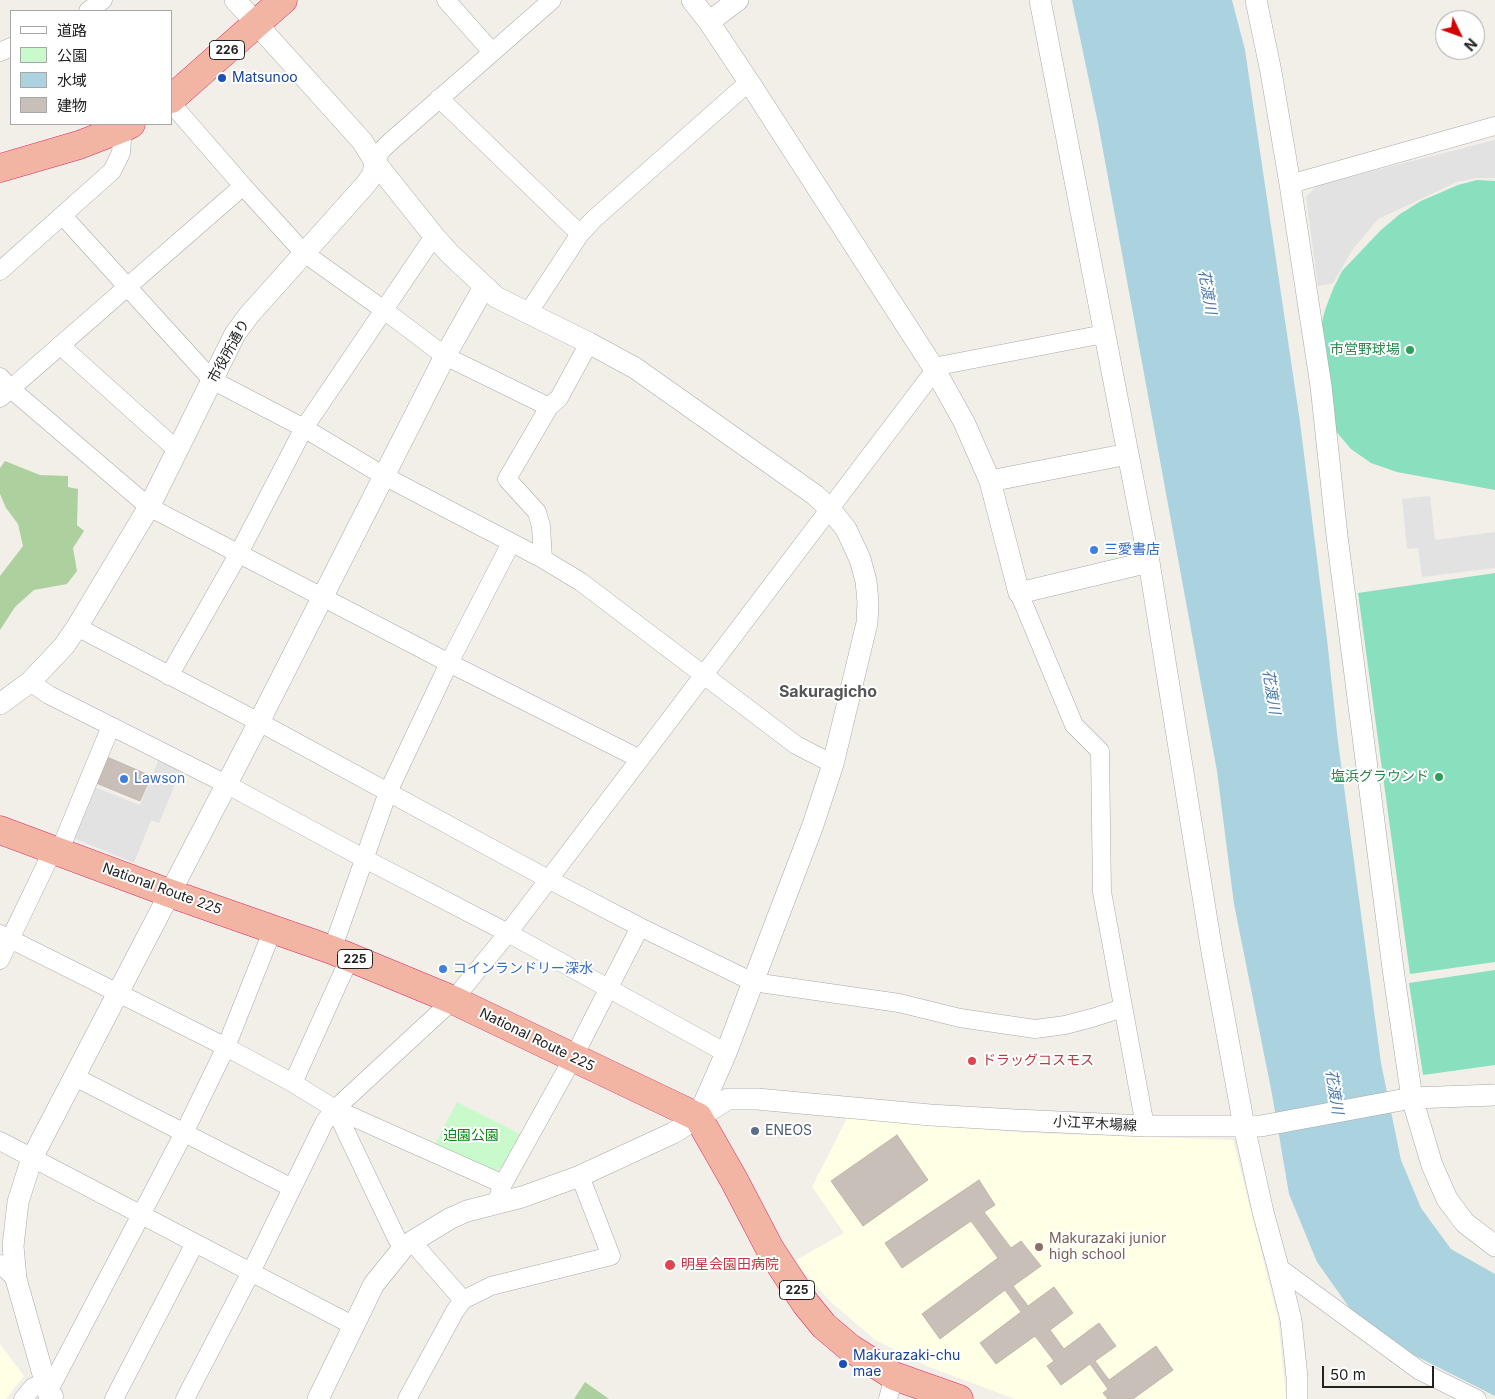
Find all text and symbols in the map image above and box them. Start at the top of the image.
legend [10,10,172,125]
north arrow [1435,10,1485,60]
text: 道路 [57,21,87,40]
text: N [1461,35,1481,54]
road number: 226 [210,40,244,60]
text: 公園 [57,46,87,65]
place label: Matsunoo [232,70,298,86]
text: 水域 [57,71,87,90]
marker: Matsunoo [216,72,228,84]
text: 建物 [57,96,87,115]
water label: 花渡川 [1194,268,1220,316]
street label: 市役所通り [205,316,253,386]
place label: 市営野球場 [1330,342,1400,358]
marker: 市営野球場 [1404,344,1416,356]
place label: 三愛書店 [1104,542,1160,558]
marker: 三愛書店 [1088,544,1100,556]
water label: 花渡川 [1259,668,1283,716]
district label: Sakuragicho [779,682,877,702]
place label: 塩浜グラウンド [1331,769,1429,785]
place label: Lawson [134,771,185,787]
marker: 塩浜グラウンド [1433,771,1445,783]
marker: Lawson [118,773,130,785]
street label: National Route 225 [100,860,224,918]
road number: 225 [338,950,372,969]
place label: コインランドリー深水 [453,961,593,977]
marker: コインランドリー深水 [437,963,449,975]
street label: National Route 225 [477,1005,597,1075]
place label: ドラッグコスモス [982,1053,1094,1069]
marker: ドラッグコスモス [966,1055,978,1067]
water label: 花渡川 [1322,1068,1346,1116]
street label: 小江平木場線 [1053,1113,1137,1135]
place label: ENEOS [765,1123,812,1139]
marker: ENEOS [749,1125,761,1137]
park label: 迫園公園 [443,1128,499,1144]
place label: Makurazaki junior high school [1049,1231,1166,1264]
marker: Makurazaki junior high school [1033,1241,1045,1253]
place label: 明星会園田病院 [681,1257,779,1273]
marker: 明星会園田病院 [663,1258,677,1272]
road number: 225 [780,1280,814,1300]
place label: Makurazaki-chu mae [853,1348,960,1380]
scale bar [1325,1356,1438,1388]
marker: Makurazaki-chu mae [837,1358,849,1370]
text: 50 m [1330,1365,1366,1384]

